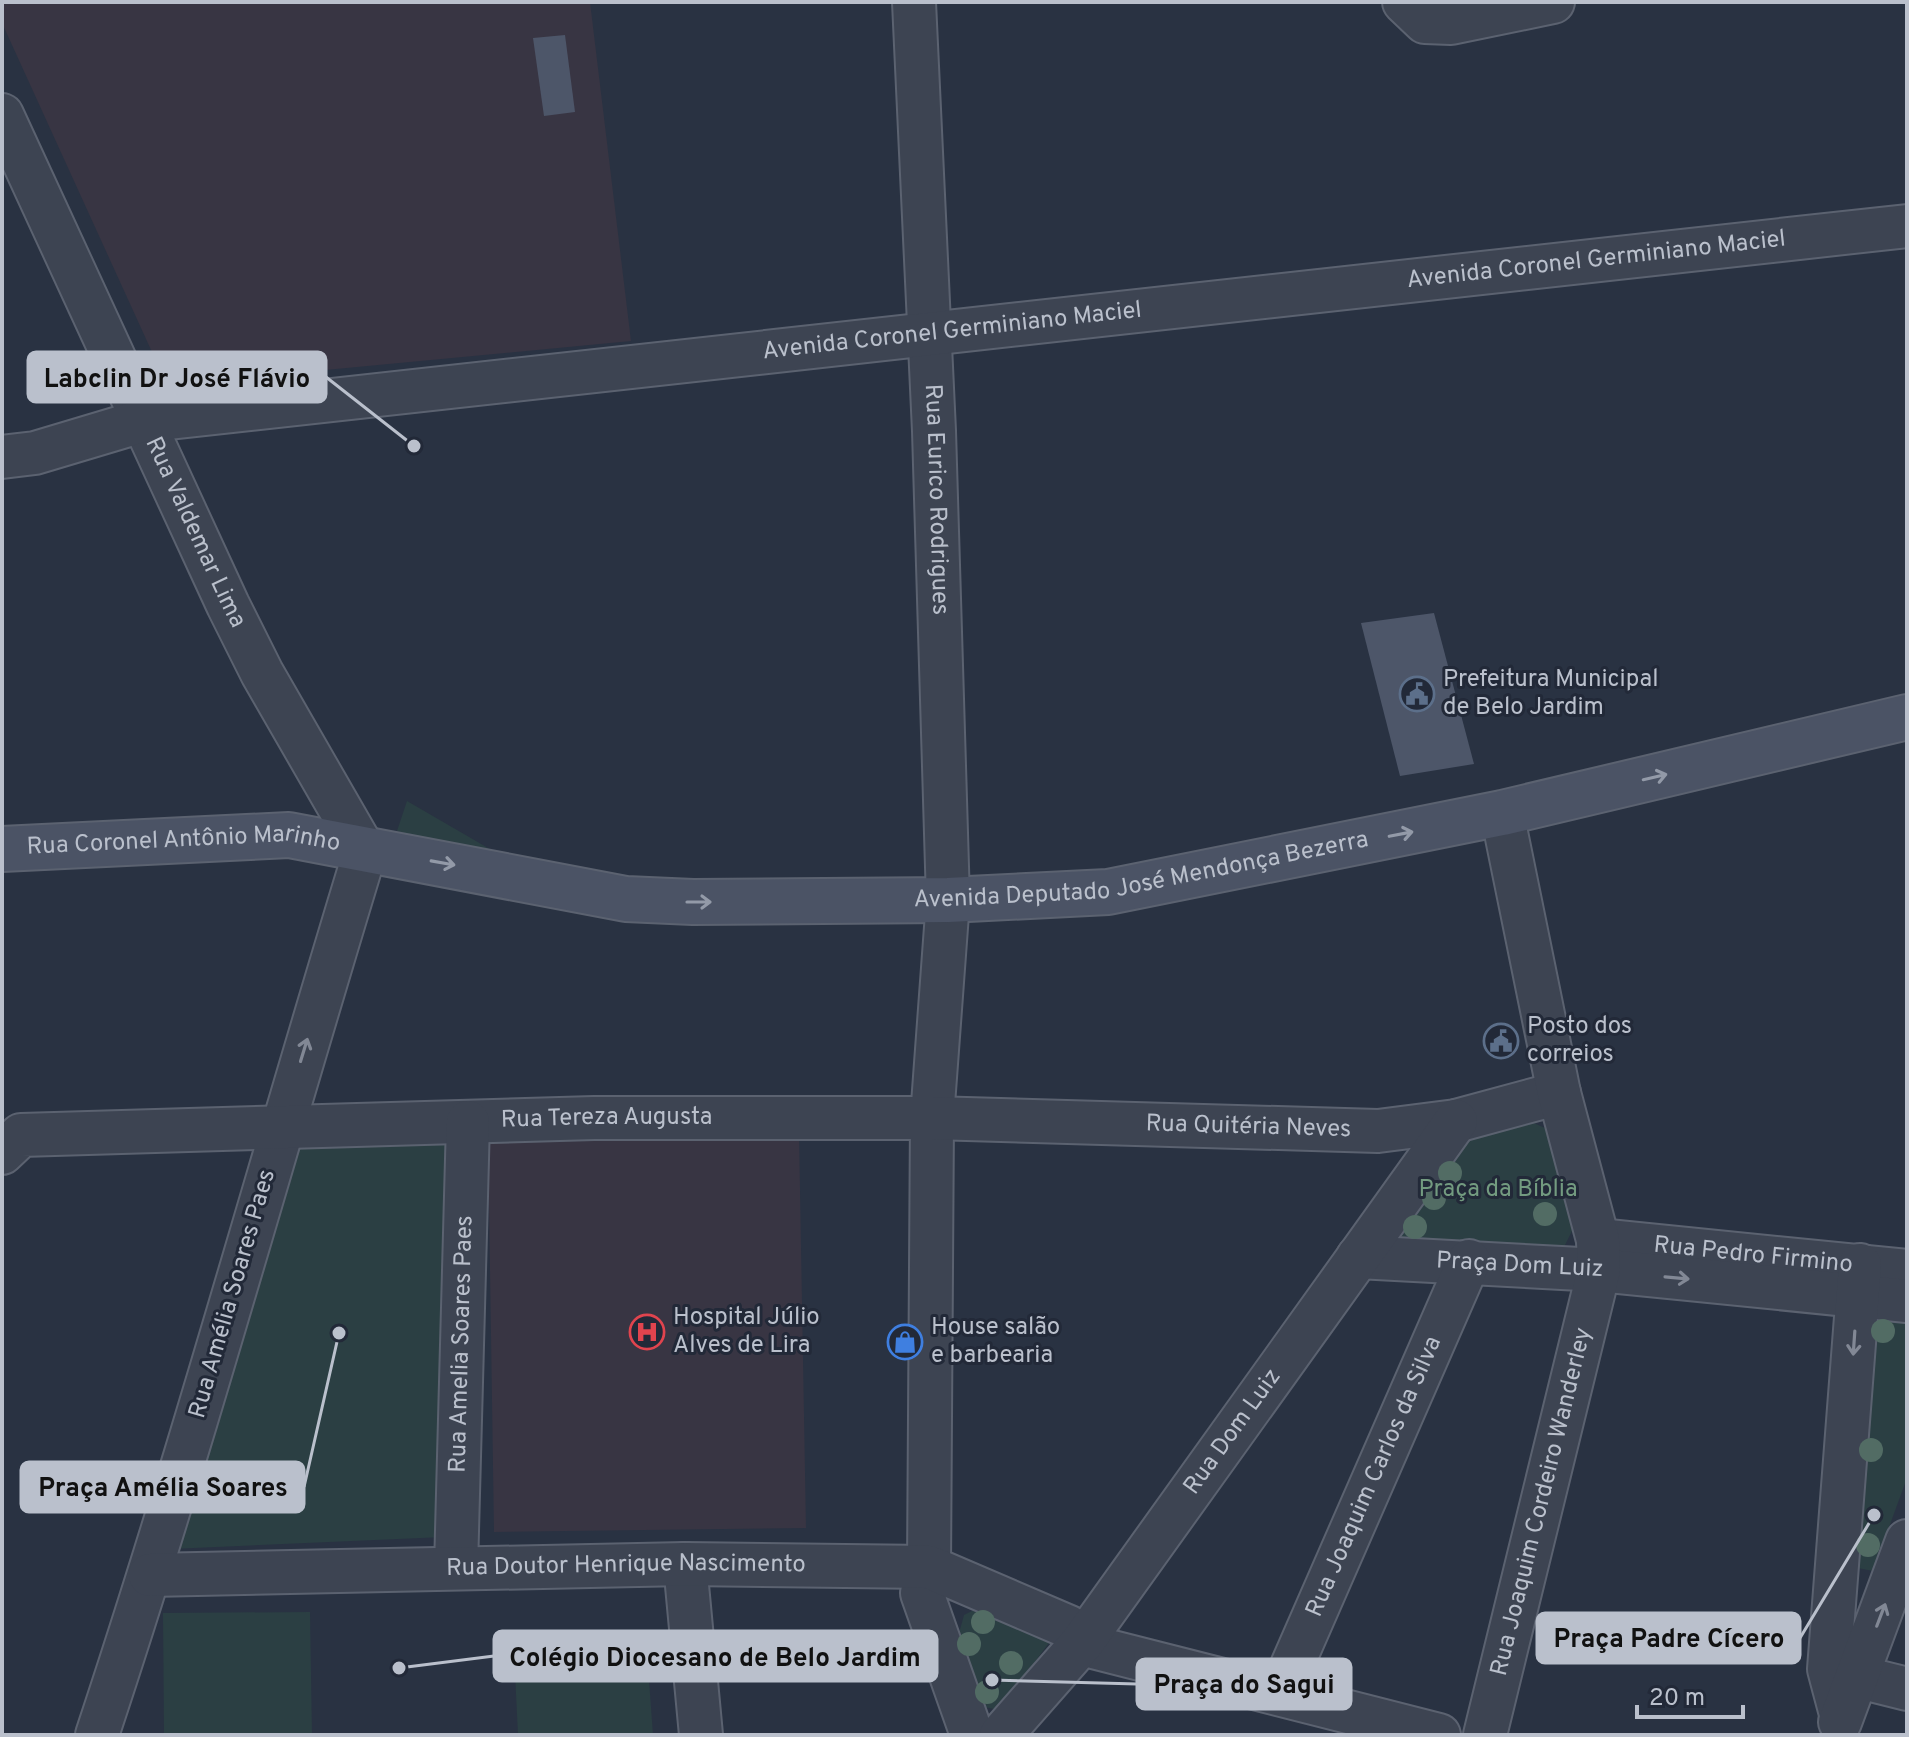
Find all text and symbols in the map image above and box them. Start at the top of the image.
street label: Avenida Coronel Germiniano Maciel [1405,224,1787,296]
street label: Avenida Coronel Germiniano Maciel [761,296,1143,367]
callout: Labclin Dr José Flávio [28,352,326,402]
text: Labclin Dr José Flávio [44,364,310,397]
street label: Rua Eurico Rodrigues [917,383,954,615]
street label: Rua Valdemar Lima [138,432,252,633]
place label: Prefeitura Municipal de Belo Jardim [1443,665,1658,723]
public building icon: Prefeitura Municipal de Belo Jardim [1398,675,1436,713]
one-way arrow [1641,769,1667,784]
street label: Rua Coronel Antônio Marinho [26,819,343,863]
street label: Avenida Deputado José Mendonça Bezerra [913,825,1371,915]
one-way arrow [1388,825,1413,840]
one-way arrow [429,856,455,871]
one-way arrow [685,894,712,910]
place label: Posto dos correios [1527,1012,1632,1070]
public building icon: Posto dos correios [1482,1022,1520,1060]
one-way arrow [298,1038,312,1063]
street label: Rua Tereza Augusta [500,1103,712,1136]
street label: Rua Quitéria Neves [1145,1109,1352,1145]
street label: Rua Amélia Soares Paes [183,1166,283,1422]
park label: Praça da Bíblia [1418,1175,1578,1205]
street label: Rua Amelia Soares Paes [444,1215,480,1473]
street label: Rua Pedro Firmino [1652,1231,1854,1280]
street label: Praça Dom Luiz [1435,1246,1604,1285]
one-way arrow [1663,1270,1690,1285]
place label: Hospital Júlio Alves de Lira [673,1303,820,1361]
hospital icon: Hospital Júlio Alves de Lira [628,1313,666,1351]
place label: House salão e barbearia [931,1313,1060,1371]
shop icon: House salão e barbearia [886,1323,924,1361]
street label: Rua Joaquim Cordeiro Wanderley [1485,1325,1599,1679]
one-way arrow [1846,1329,1861,1356]
street label: Rua Joaquim Carlos da Silva [1300,1332,1449,1622]
street label: Rua Dom Luiz [1178,1363,1288,1501]
callout: Praça Amélia Soares [21,1462,304,1512]
text: Praça Amélia Soares [38,1473,288,1506]
street label: Rua Doutor Henrique Nascimento [446,1549,806,1584]
one-way arrow [1874,1603,1889,1628]
callout: Praça Padre Cícero [1537,1613,1800,1663]
text: Praça Padre Cícero [1554,1624,1784,1657]
callout: Colégio Diocesano de Belo Jardim [494,1631,937,1681]
text: Colégio Diocesano de Belo Jardim [509,1643,921,1676]
callout: Praça do Sagui [1137,1659,1351,1709]
scale bar [1637,1669,1743,1719]
text: Praça do Sagui [1153,1670,1335,1703]
text: 20 m [1649,1684,1705,1714]

